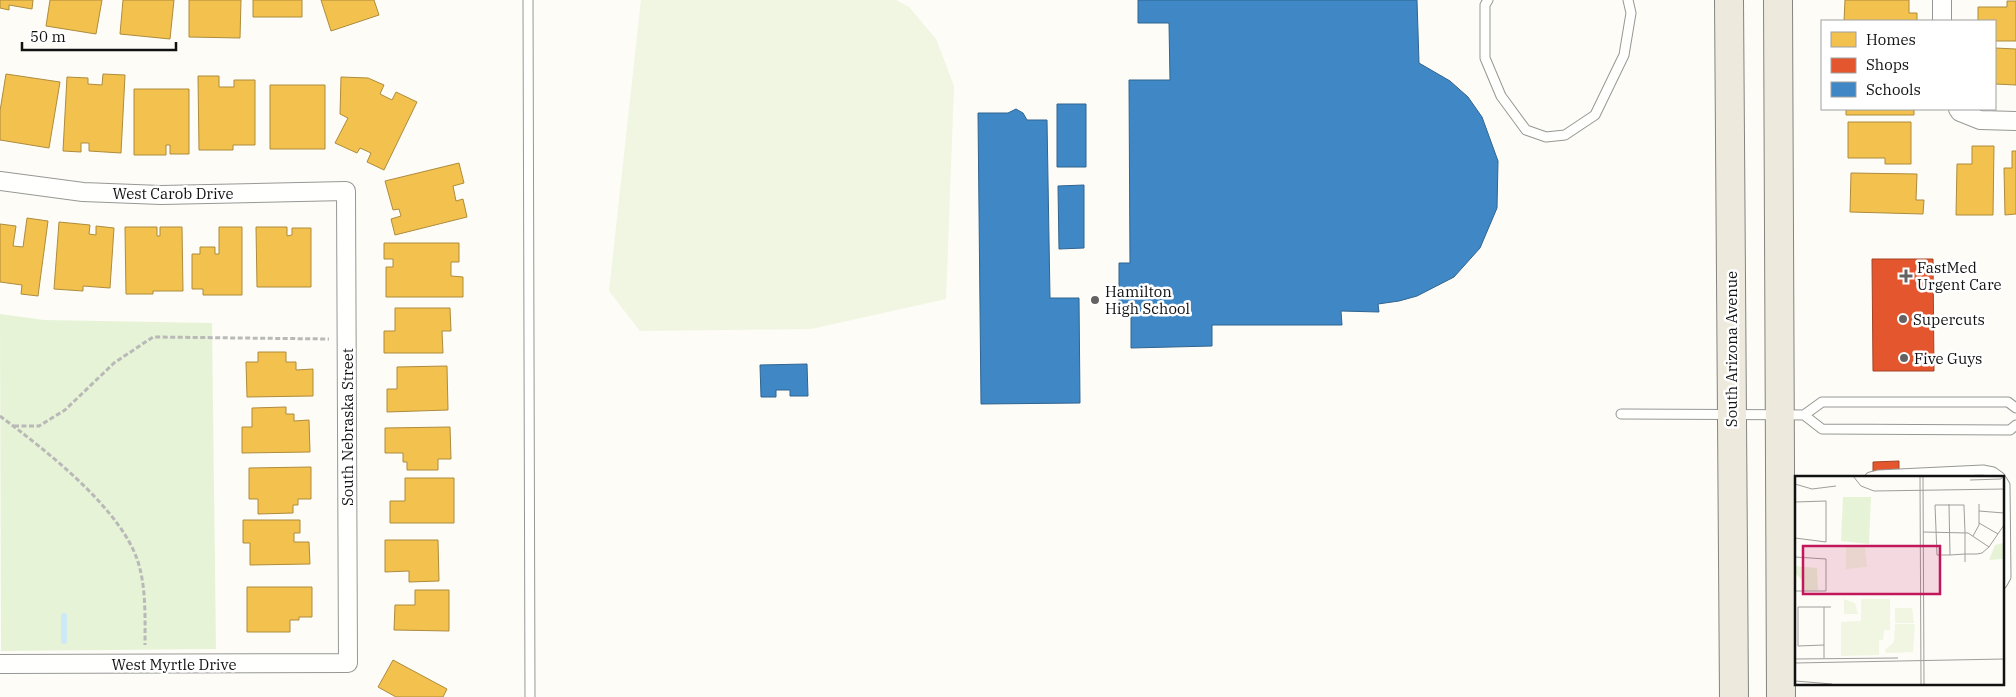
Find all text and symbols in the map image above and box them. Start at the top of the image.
scale bar [22,20,176,52]
legend [1821,20,1996,110]
text: 50 m [30,27,66,46]
text: Homes [1866,30,1916,49]
text: Shops [1866,55,1909,74]
text: Schools [1866,80,1921,99]
street label: West Carob Drive [112,184,234,203]
place label: FastMed Urgent Care [1917,258,2002,294]
marker: FastMed Urgent Care [1899,269,1913,283]
street label: South Arizona Avenue [1722,271,1741,427]
place label: Hamilton High School [1105,282,1190,318]
marker: Hamilton High School [1089,294,1101,306]
place label: Supercuts [1913,310,1985,329]
marker: Supercuts [1897,313,1909,325]
street label: South Nebraska Street [338,348,357,506]
place label: Five Guys [1914,349,1982,368]
marker: Five Guys [1898,352,1910,364]
inset map [1795,476,2004,684]
street label: West Myrtle Drive [112,655,236,674]

